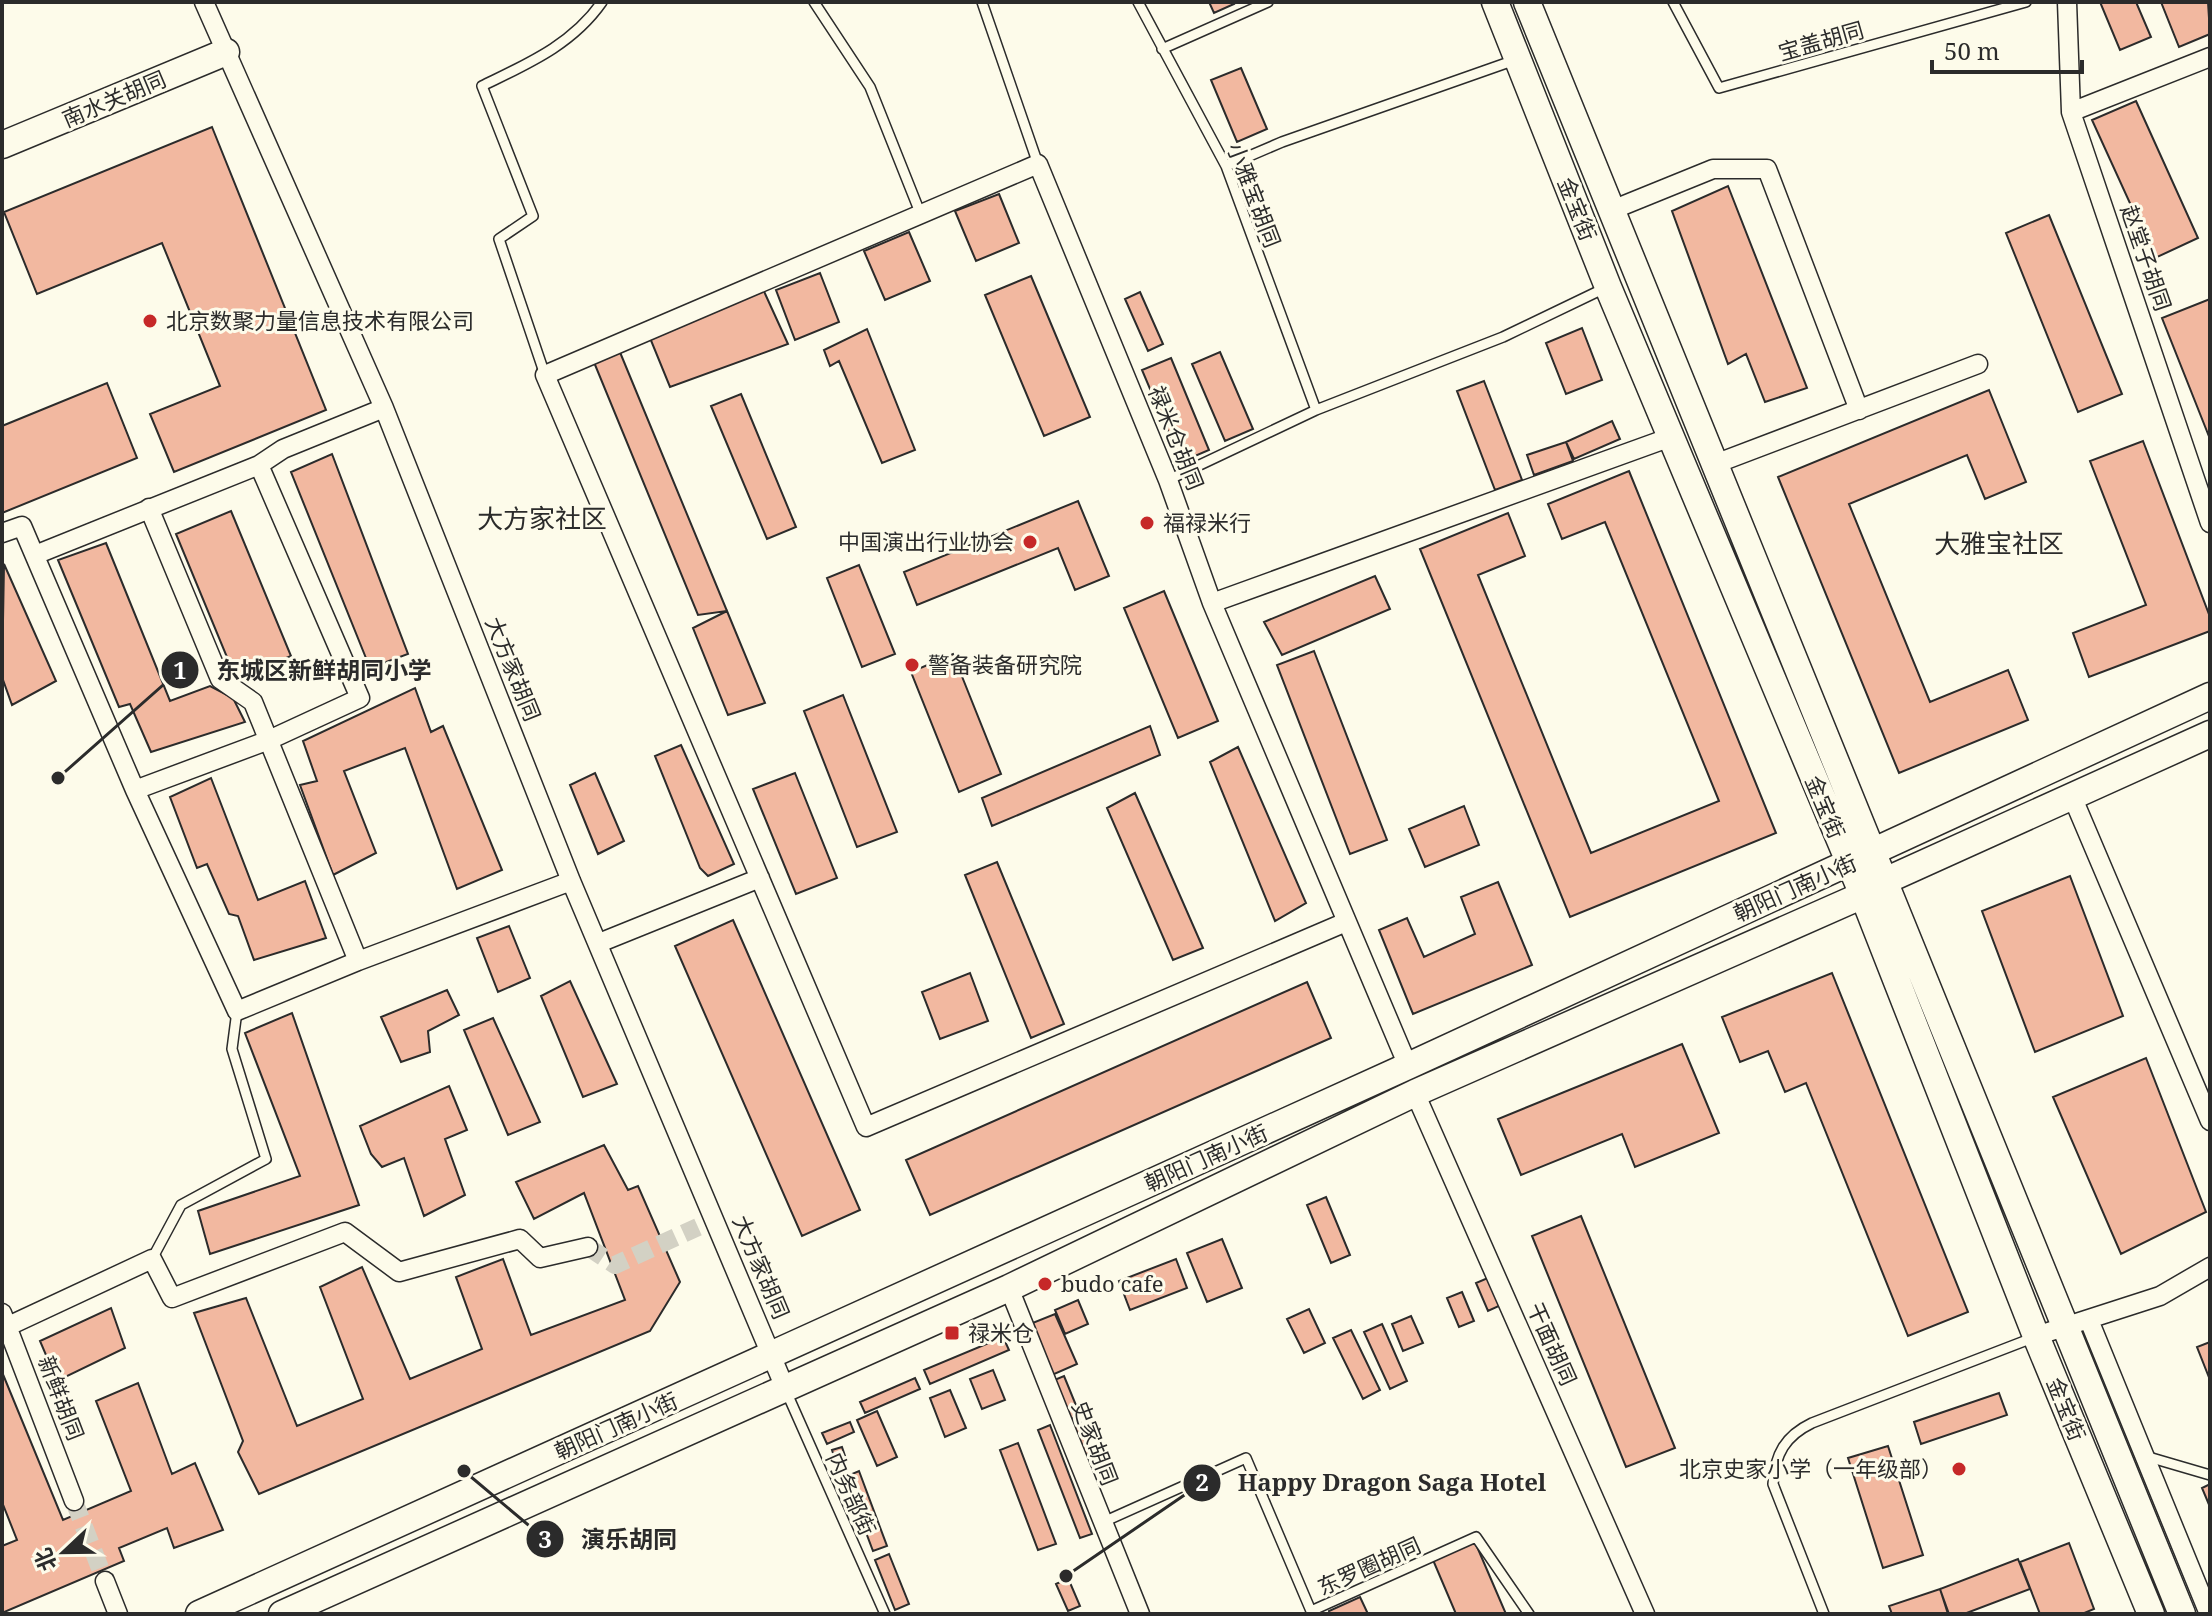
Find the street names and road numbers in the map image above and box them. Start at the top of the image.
street label: 宝盖胡同 [1774,13,1867,67]
street label: 南水关胡同 [57,63,170,133]
street label: 小雅宝胡同 [1221,138,1289,251]
street label: 金宝街 [1552,172,1604,245]
street label: 赵堂子胡同 [2115,201,2179,315]
street label: 禄米仓胡同 [1142,381,1211,494]
street label: 大方家胡同 [479,612,548,725]
street label: 金宝街 [1799,770,1853,843]
street label: 朝阳门南小街 [1728,847,1861,928]
street label: 朝阳门南小街 [1139,1117,1272,1198]
street label: 大方家胡同 [727,1210,797,1323]
street label: 干面胡同 [1521,1297,1585,1390]
street label: 新鲜胡同 [32,1351,92,1444]
street label: 金宝街 [2041,1372,2093,1445]
street label: 朝阳门南小街 [549,1385,682,1466]
street label: 史家胡同 [1066,1396,1126,1489]
street label: 内务部街 [820,1447,884,1540]
street label: 东罗圈胡同 [1312,1529,1425,1601]

